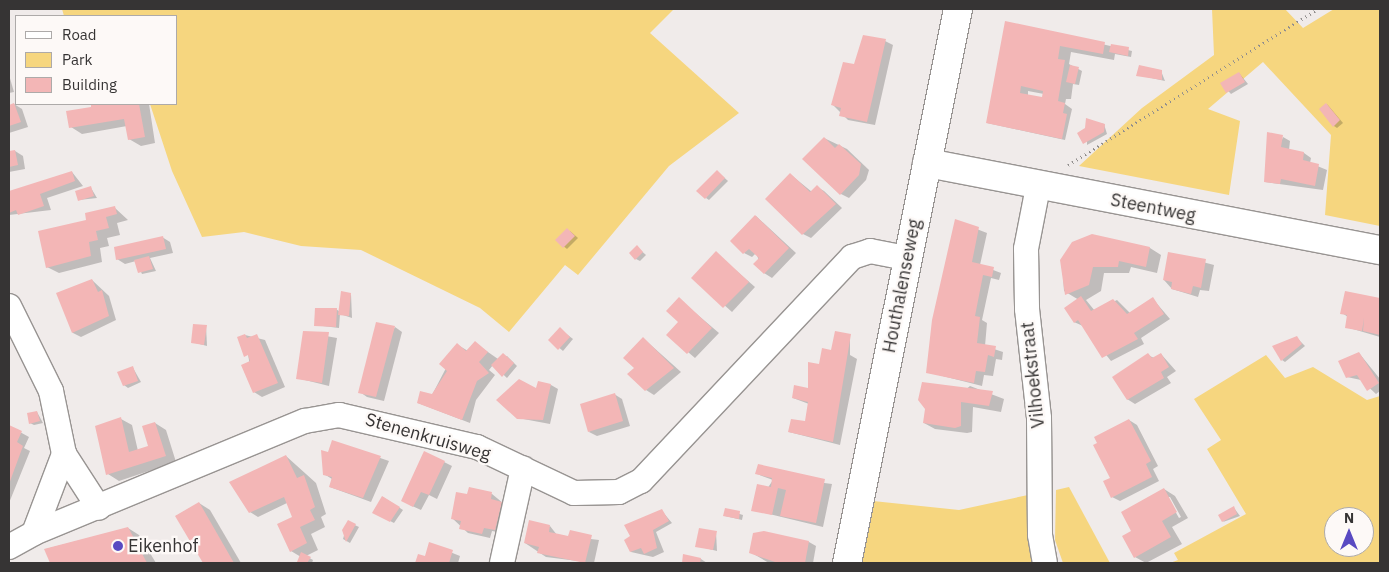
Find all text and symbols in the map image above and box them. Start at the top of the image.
legend [15,15,178,105]
text: Road [62,25,97,44]
text: Park [62,50,92,69]
text: Building [62,75,117,94]
street label: Steentweg [1109,189,1197,227]
street label: Houthalenseweg [878,217,926,355]
street label: Vilhoekstraat [1017,321,1049,429]
street label: Stenenkruisweg [363,409,493,465]
north arrow [1324,507,1374,557]
text: N [1344,509,1354,527]
place label: Eikenhof [128,535,198,557]
marker: Eikenhof [112,540,124,552]

